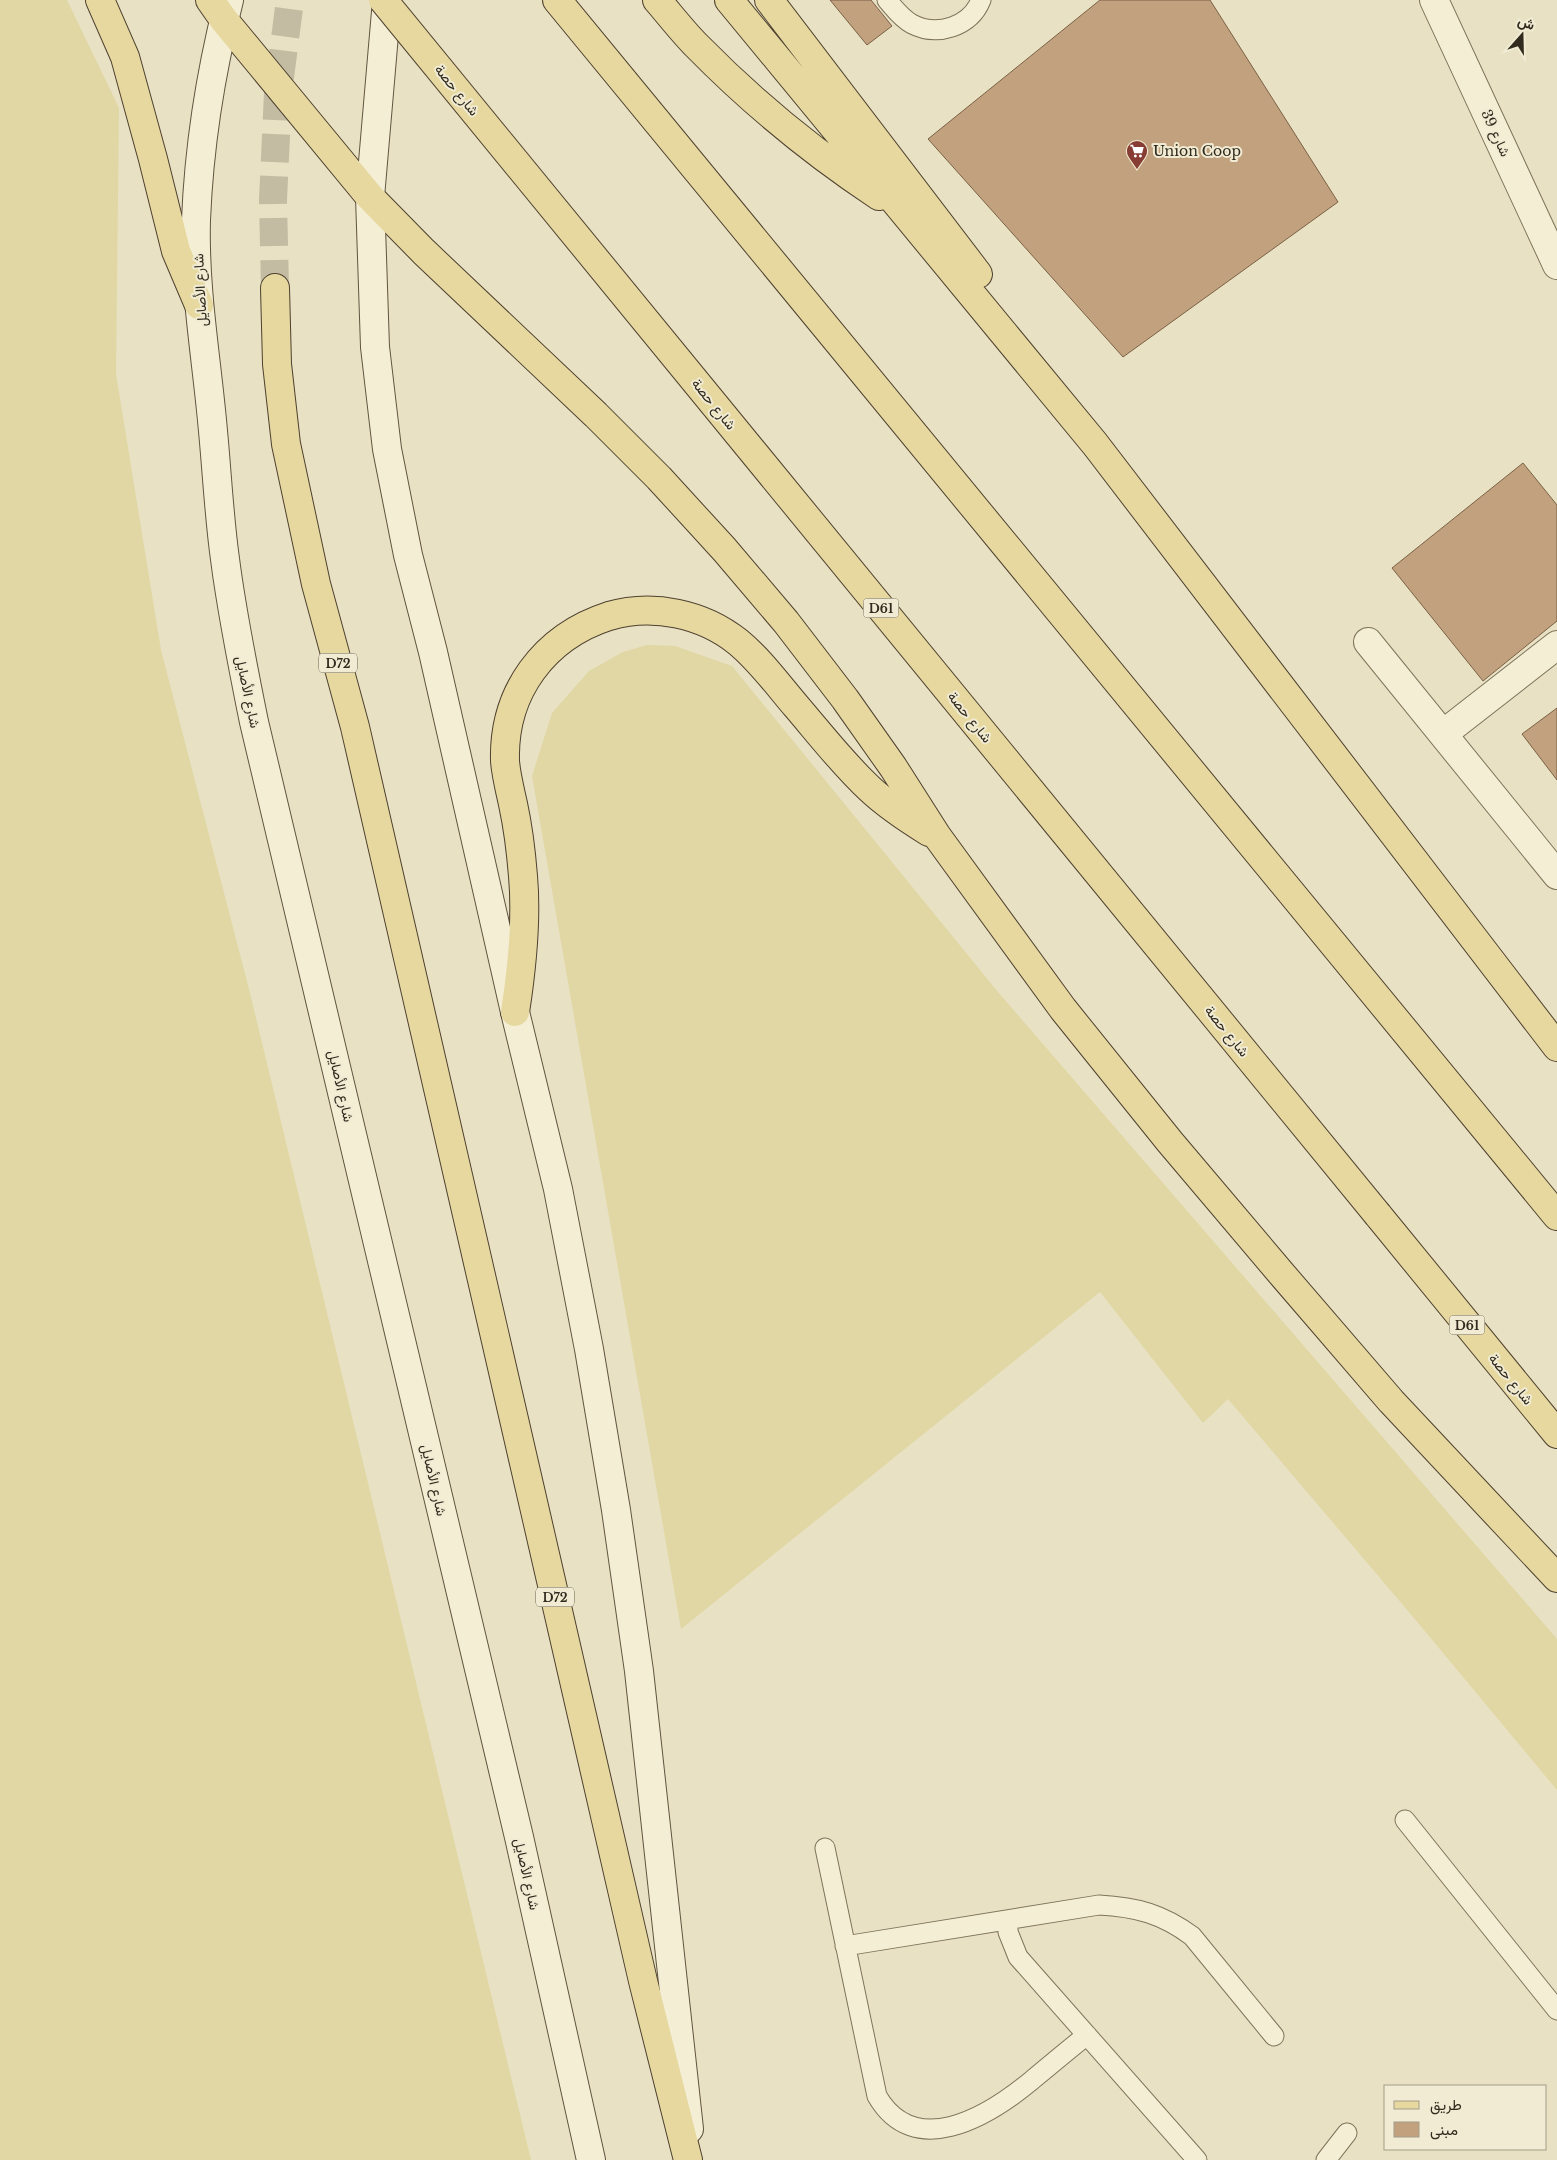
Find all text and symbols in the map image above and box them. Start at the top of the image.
north arrow [1497,10,1547,60]
text: ش [1515,11,1538,34]
street label: شارع حصة [429,61,483,121]
street label: شارع 39 [1476,107,1515,160]
supermarket icon: Union Coop [1125,139,1149,170]
place label: Union Coop [1153,142,1241,160]
street label: شارع الأصايل [189,253,213,327]
street label: شارع حصة [686,375,740,435]
road number: D61 [864,598,898,618]
street label: شارع الأصايل [230,654,264,730]
road number: D72 [319,654,357,672]
street label: شارع حصة [942,688,996,748]
street label: شارع حصة [1199,1002,1253,1062]
street label: شارع الأصايل [322,1048,358,1124]
road number: D61 [1450,1316,1484,1334]
street label: شارع حصة [1483,1350,1537,1410]
street label: شارع الأصايل [415,1442,451,1518]
road number: D72 [536,1588,574,1606]
street label: شارع الأصايل [508,1836,544,1912]
legend [1384,2085,1547,2150]
text: طريق [1430,2095,1462,2115]
text: مبنى [1430,2120,1458,2140]

